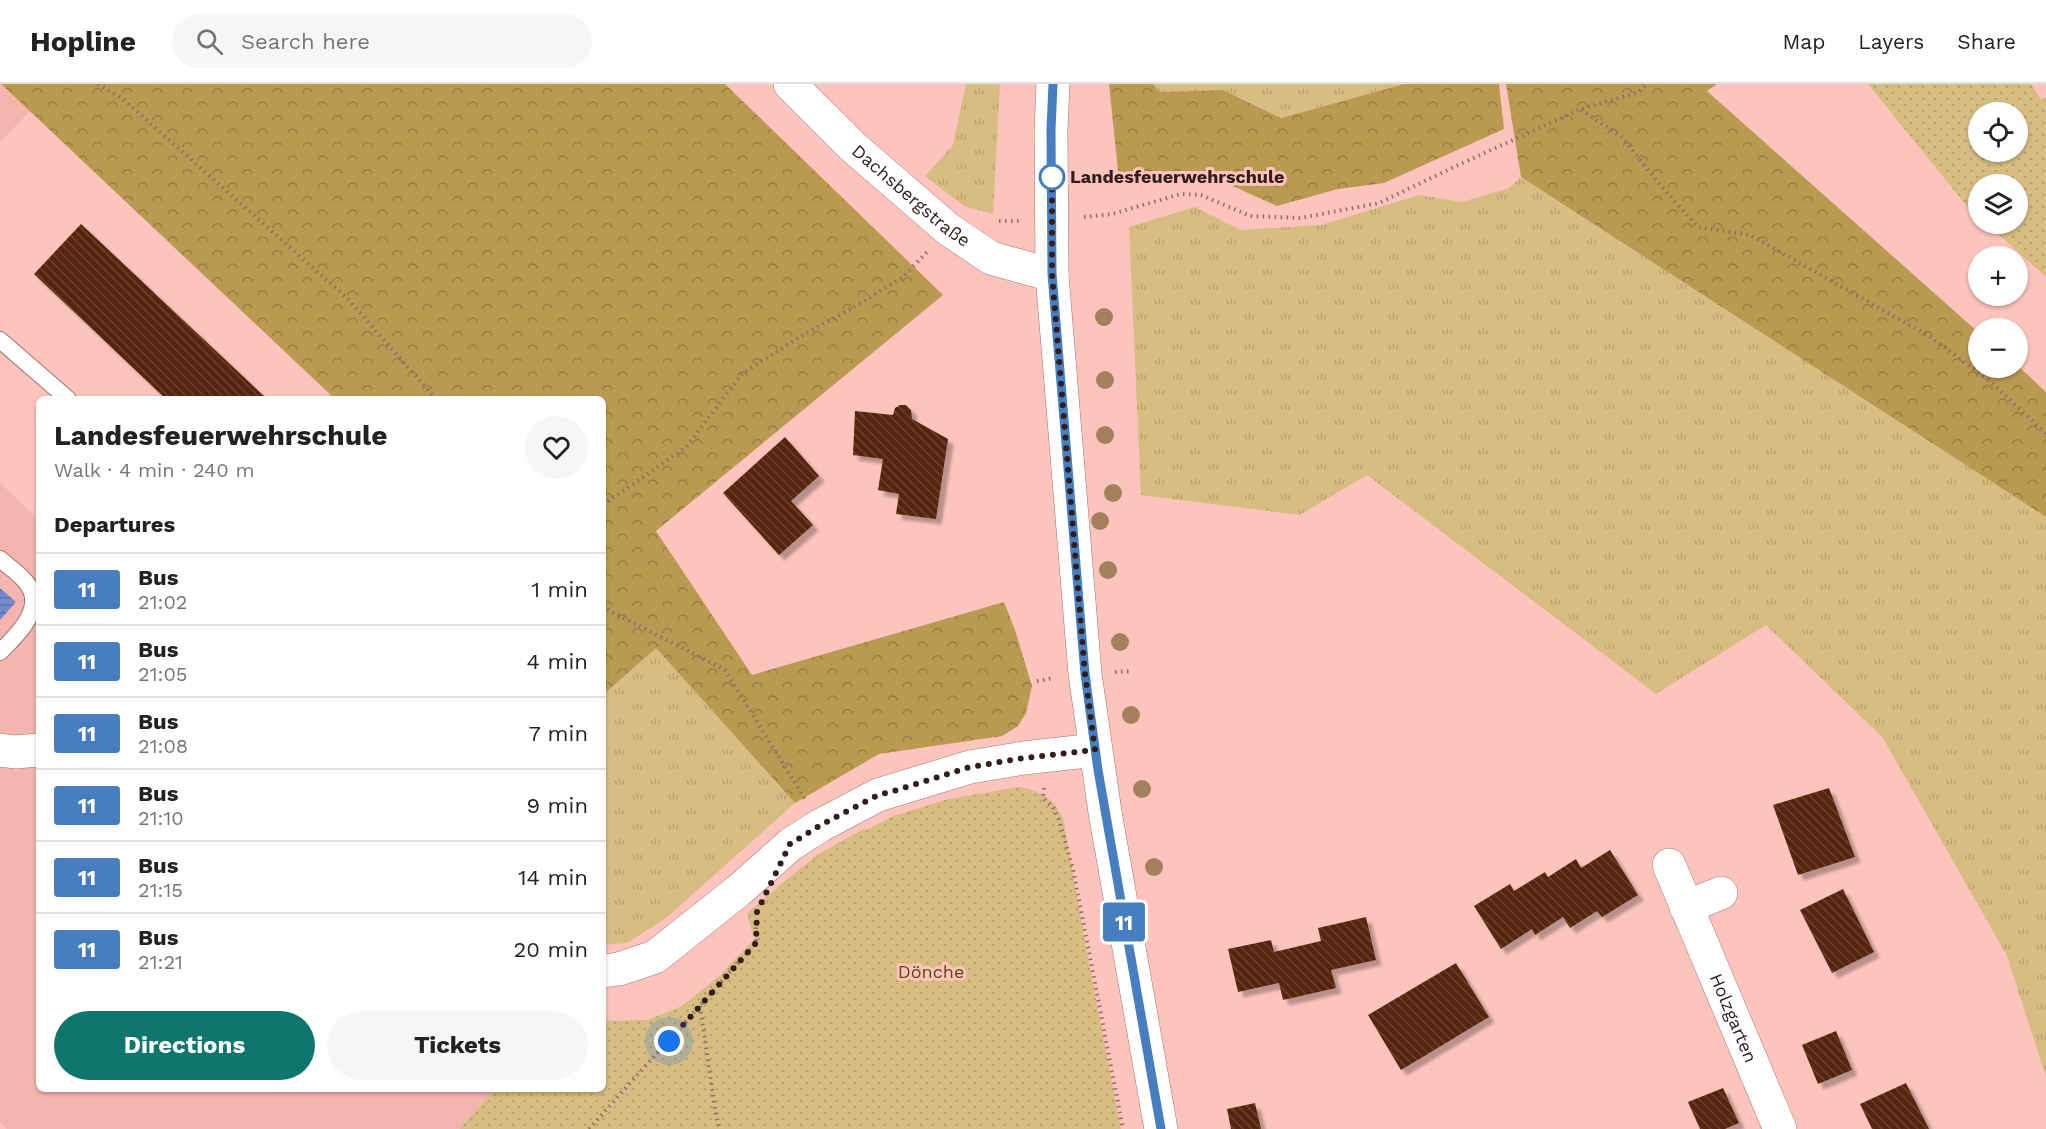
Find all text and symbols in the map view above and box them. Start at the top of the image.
search box [172,14,592,68]
text: Hopline [30,25,136,58]
icon: search [193,25,226,58]
text: Search here [241,29,370,54]
text: Map [1782,29,1825,54]
text: Layers [1858,29,1924,54]
text: Share [1957,29,2016,54]
map controls [1968,102,2028,378]
button: locate [1968,102,2028,162]
street label: Dachsbergstraße [848,140,974,251]
marker: Landesfeuerwehrschule [1039,164,1065,190]
place label: Landesfeuerwehrschule [1070,166,1284,187]
button: layers [1968,174,2028,234]
button: + [1968,246,2028,306]
button: − [1968,318,2028,378]
button: heart [525,416,588,479]
text: Landesfeuerwehrschule [54,419,387,452]
text: Walk · 4 min · 240 m [54,458,254,482]
text: Departures [54,512,175,537]
text: Bus [138,565,178,590]
text: 11 [78,577,96,602]
text: 1 min [531,577,588,602]
text: 21:02 [138,590,187,614]
text: Bus [138,637,178,662]
text: 11 [78,649,96,674]
text: 4 min [527,649,588,674]
text: 21:05 [138,662,187,686]
text: Bus [138,709,178,734]
text: 11 [78,721,96,746]
text: 7 min [528,721,588,746]
text: 21:08 [138,734,188,758]
text: Bus [138,781,178,806]
text: 11 [78,793,96,818]
text: 9 min [526,793,588,818]
text: 21:10 [138,806,184,830]
text: Bus [138,853,178,878]
text: 11 [78,865,96,890]
text: 14 min [518,865,588,890]
text: 21:15 [138,878,183,902]
line badge: 11 [1097,902,1151,942]
text: 11 [1115,910,1133,935]
text: Bus [138,925,178,950]
text: 11 [78,937,96,962]
text: 20 min [514,937,588,962]
text: 21:21 [138,950,183,974]
park label: Dönche [898,961,964,982]
street label: Holzgarten [1706,970,1762,1066]
button: Directions [54,1011,315,1080]
button: Tickets [327,1011,588,1080]
your location [654,1026,684,1056]

